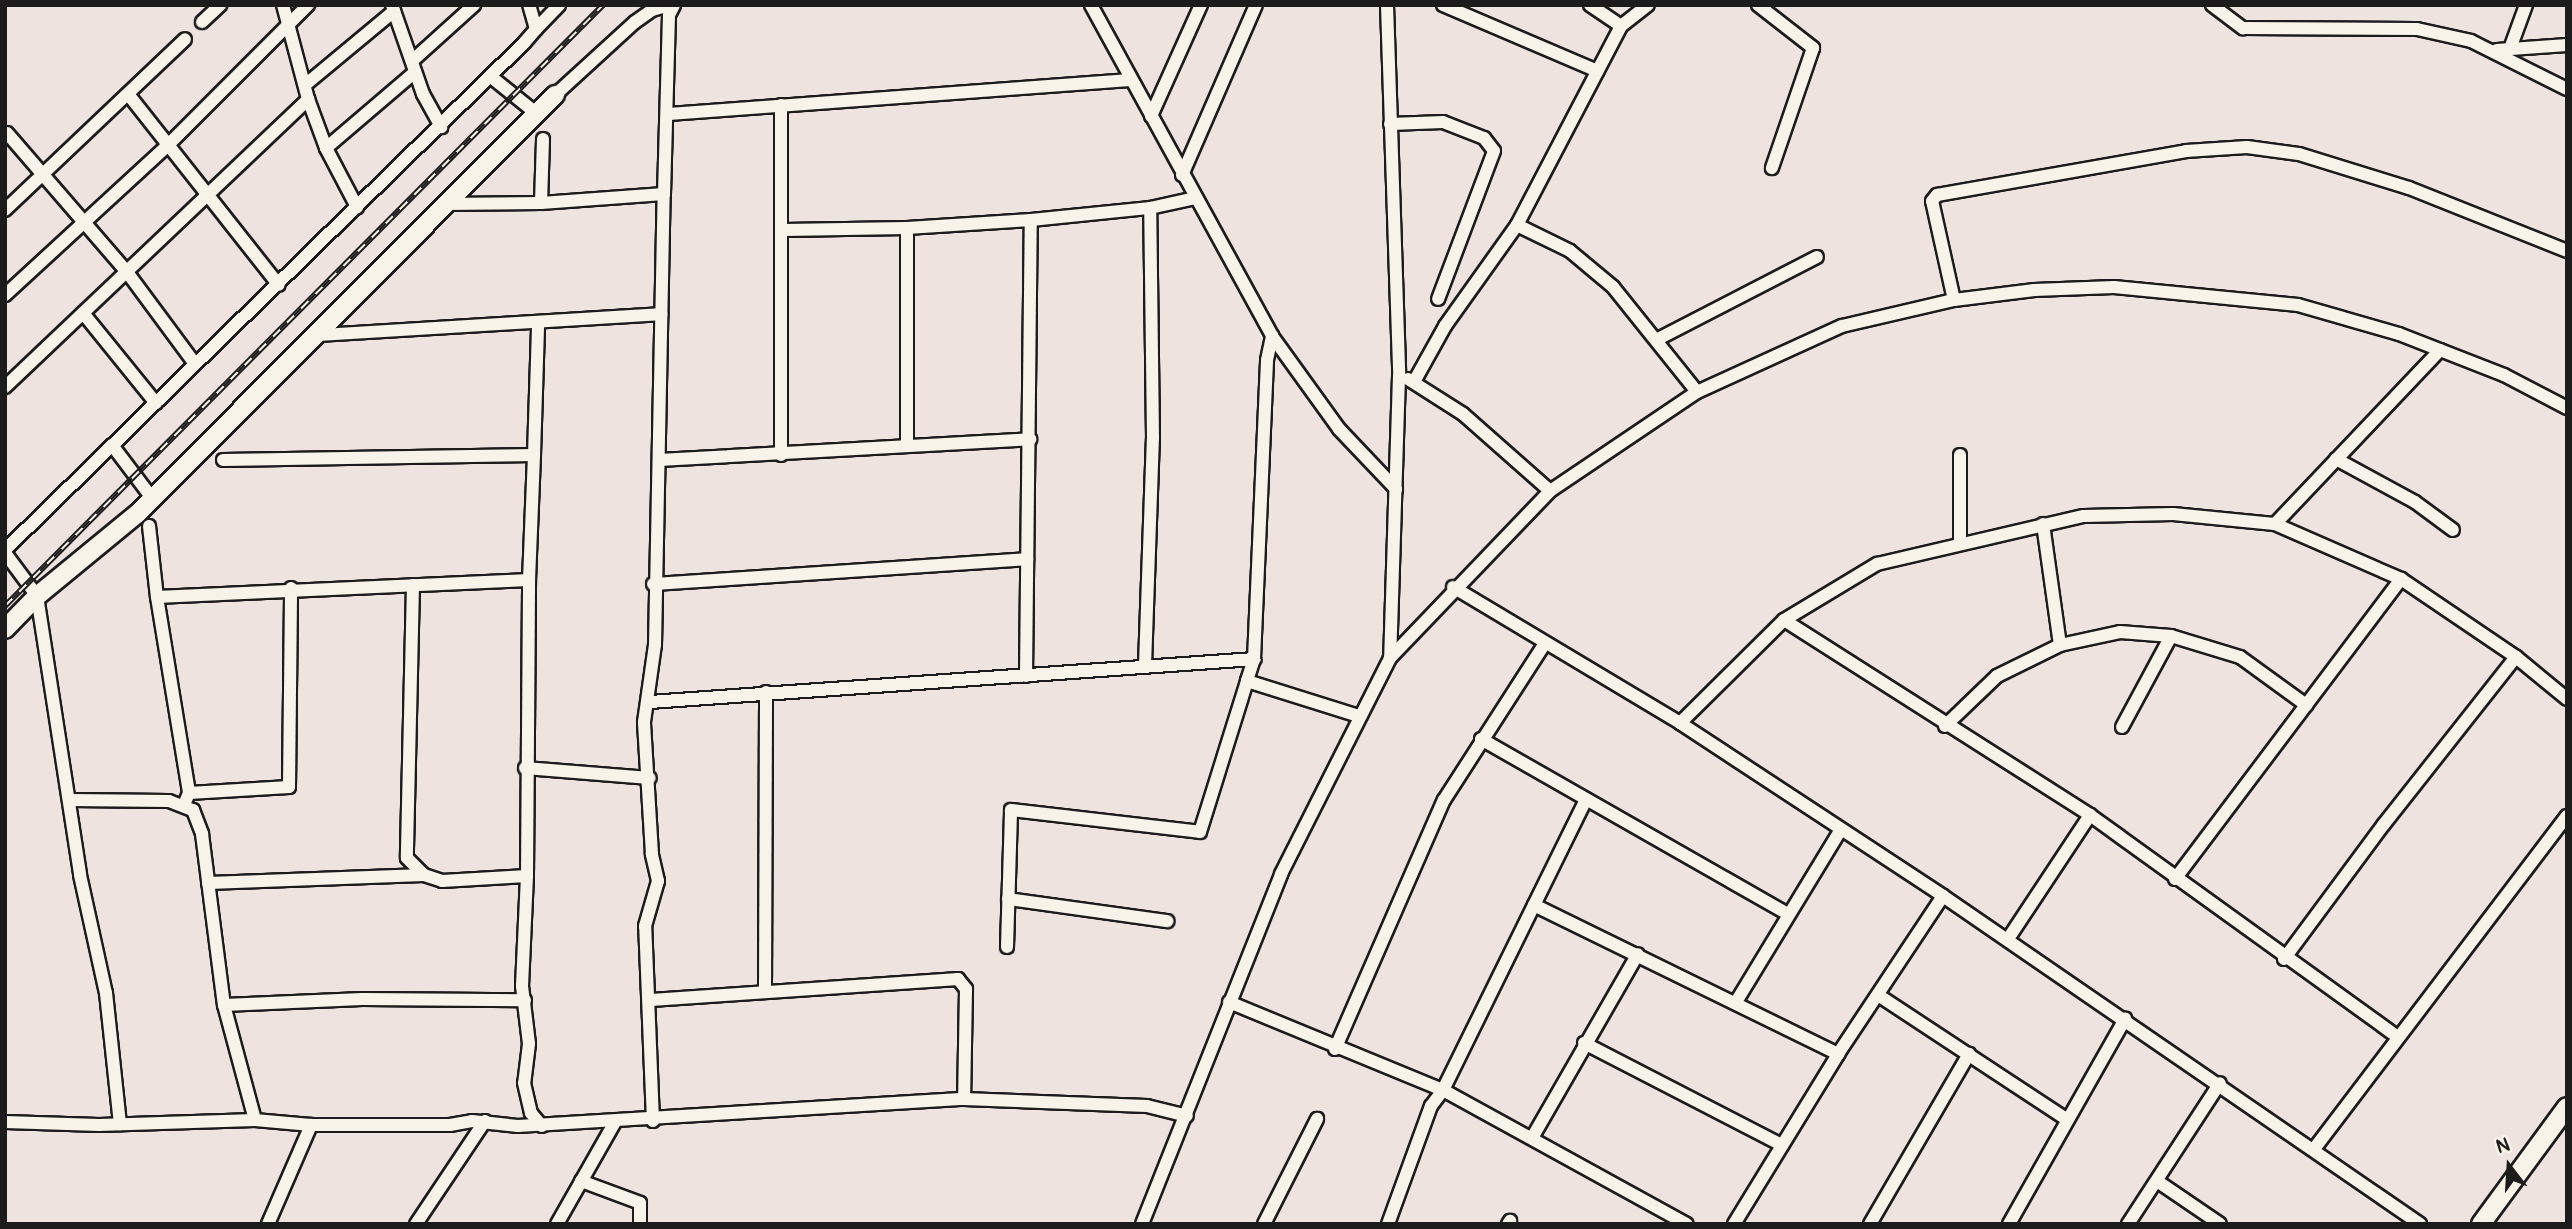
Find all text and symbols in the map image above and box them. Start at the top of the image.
north arrow [2474,1131,2544,1201]
text: N [2493,1133,2513,1159]

